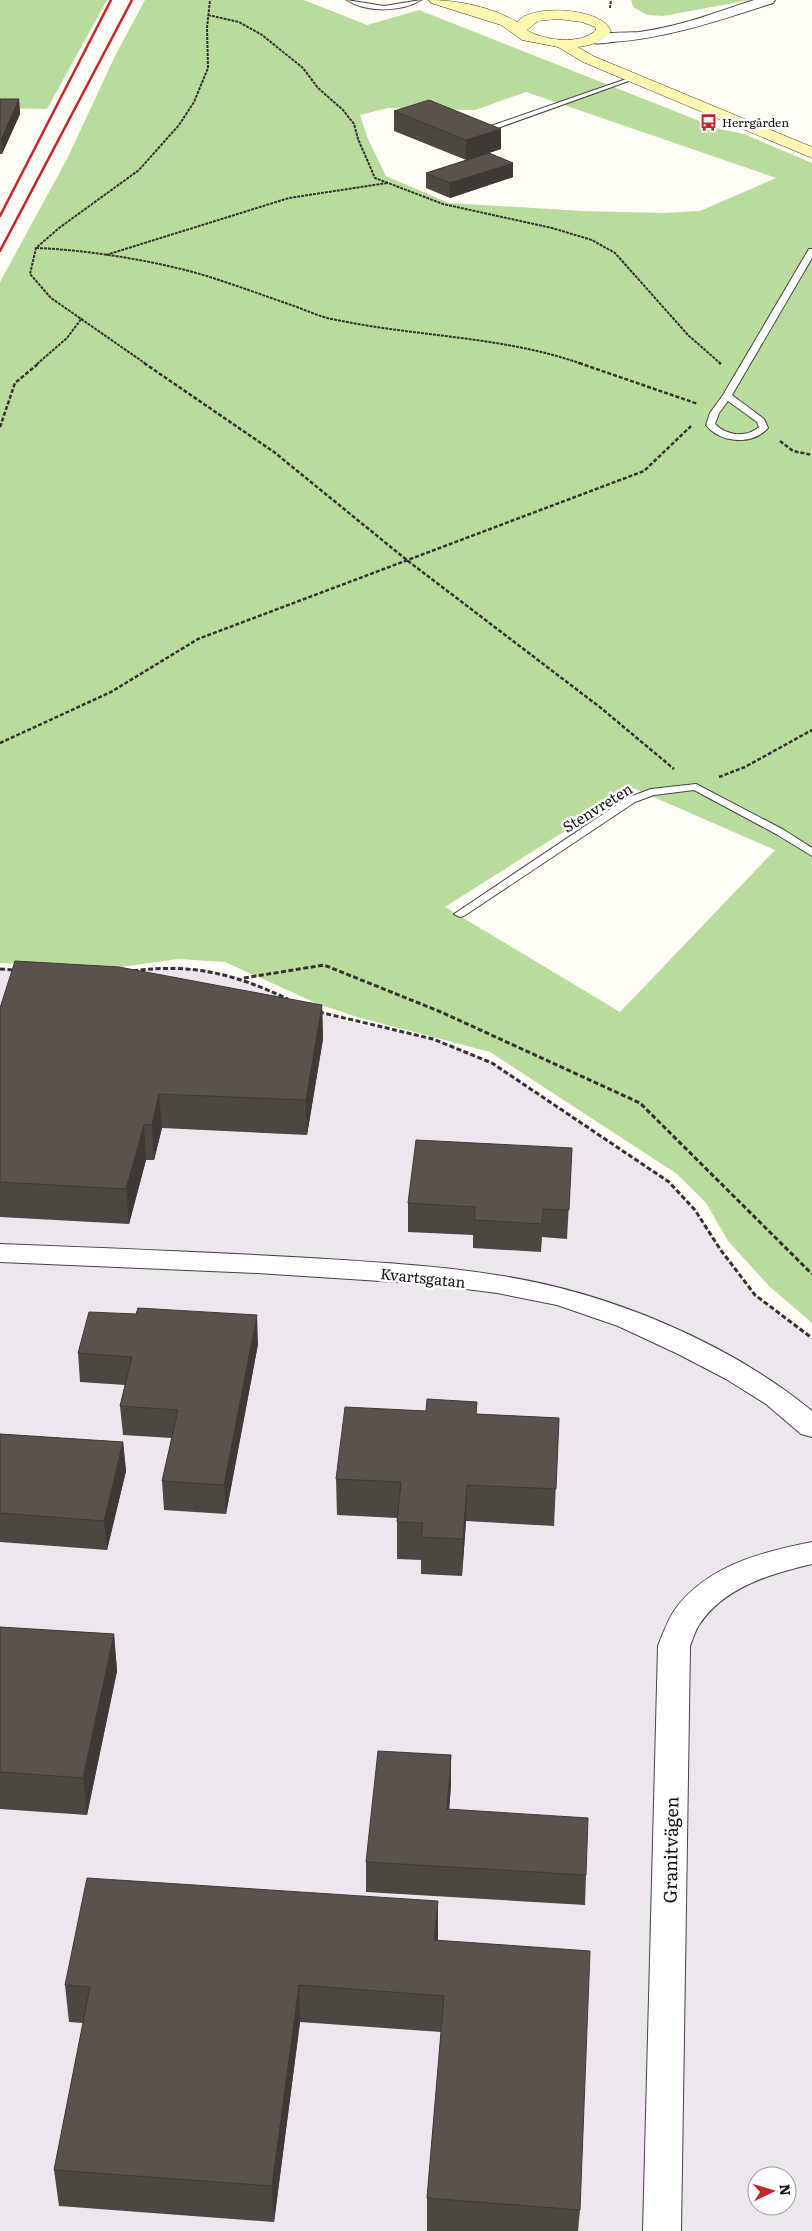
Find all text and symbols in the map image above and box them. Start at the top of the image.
bus stop icon: Herrgården [698,112,718,132]
place label: Herrgården [722,113,789,131]
street label: Stenvreten [558,776,637,838]
street label: Kvartsgatan [379,1261,467,1293]
street label: Granitvägen [656,1796,684,1904]
north arrow [747,2166,797,2216]
text: N [775,2183,796,2197]

